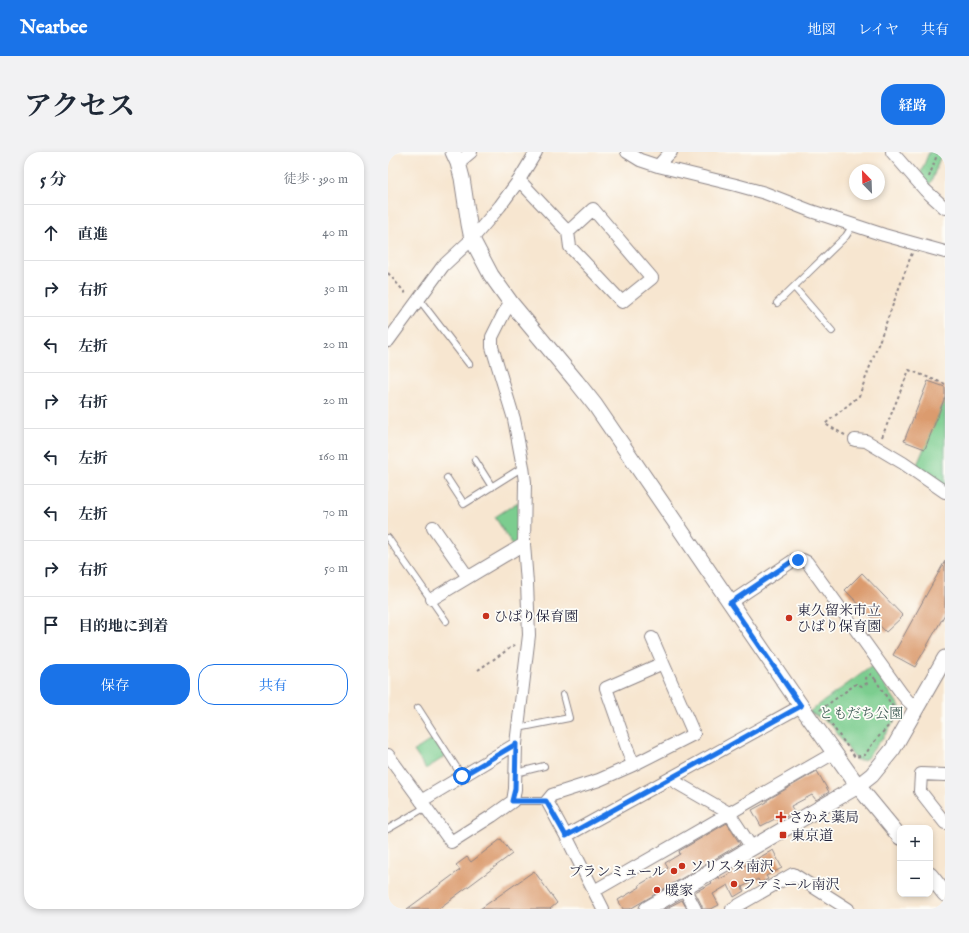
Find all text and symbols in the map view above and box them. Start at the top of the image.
text: Nearbee [20,16,87,40]
text: 地図 [808,21,836,39]
text: レイヤ [858,21,899,39]
text: 共有 [921,21,949,39]
button: 経路 [881,84,945,125]
text: アクセス [24,90,135,125]
north arrow [849,164,885,200]
text: 5 分 [40,170,67,191]
text: 徒歩 · 390 m [284,171,348,188]
icon: ahead [40,222,62,244]
text: 40 m [322,224,348,241]
text: 直進 [78,225,108,244]
icon: right [40,278,62,300]
text: 30 m [324,280,348,297]
text: 右折 [78,281,108,300]
icon: left [40,334,62,356]
text: 20 m [323,336,348,353]
text: 左折 [78,337,108,356]
icon: right [40,390,62,412]
text: 20 m [323,392,348,409]
text: 右折 [78,393,108,412]
icon: left [40,446,62,468]
text: 160 m [318,448,348,465]
text: 左折 [78,449,108,468]
icon: left [40,502,62,524]
text: 70 m [323,504,348,521]
text: 左折 [78,505,108,524]
route end [789,551,807,569]
icon: right [40,558,62,580]
text: 50 m [324,560,348,577]
text: 右折 [78,561,108,580]
place label: 東久留米市立 ひばり保育園 [797,602,881,636]
place label: ひばり保育園 [494,608,578,626]
marker: ひばり保育園 [481,611,491,621]
marker: 東久留米市立 ひばり保育園 [784,613,794,623]
icon: arrive [40,614,62,636]
text: 目的地に到着 [78,617,168,636]
button: 保存 [40,664,190,705]
button: 共有 [198,664,348,705]
park label: ともだち公園 [819,705,903,723]
route start [453,767,471,785]
place label: さかえ薬局 [789,809,859,827]
marker: さかえ薬局 [776,812,786,822]
map controls [897,825,933,897]
button: + [897,825,933,861]
place label: 東京道 [791,827,833,845]
marker: 東京道 [778,830,788,840]
place label: ソリスタ南沢 [690,858,774,876]
marker: ソリスタ南沢 [677,861,687,871]
button: − [897,861,933,897]
place label: プランミュール [569,863,666,881]
marker: プランミュール [669,866,679,876]
place label: ファミール南沢 [742,876,839,894]
marker: ファミール南沢 [729,879,739,889]
place label: 暖家 [665,882,693,900]
marker: 暖家 [652,885,662,895]

